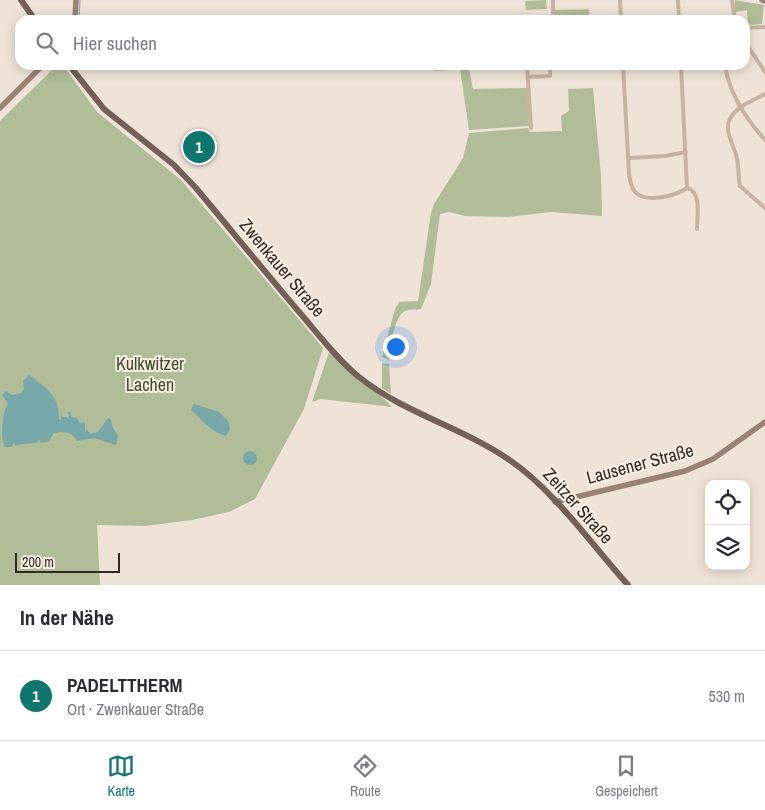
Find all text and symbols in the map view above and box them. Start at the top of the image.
search box [15,15,750,70]
icon: search [33,29,61,57]
text: Hier suchen [73,30,157,56]
pin: 1 [183,128,215,166]
street label: Zwenkauer Straße [234,213,331,322]
your location [383,334,409,360]
park label: Kulkwitzer Lachen [116,351,184,397]
street label: Lausener Straße [584,437,696,490]
street label: Zeitzer Straße [538,462,619,549]
map controls [705,480,750,570]
button: locate [705,480,750,525]
button: layers [705,525,750,570]
scale bar [15,550,120,573]
text: 200 m [22,553,54,571]
text: In der Nähe [20,603,114,632]
text: PADELTTHERM [67,672,182,698]
text: 1 [32,685,40,707]
text: 530 m [709,685,745,707]
text: Ort · Zwenkauer Straße [67,698,204,720]
tab: Karte [107,752,135,800]
tab: Route [350,752,381,800]
tab: Gespeichert [595,752,658,800]

